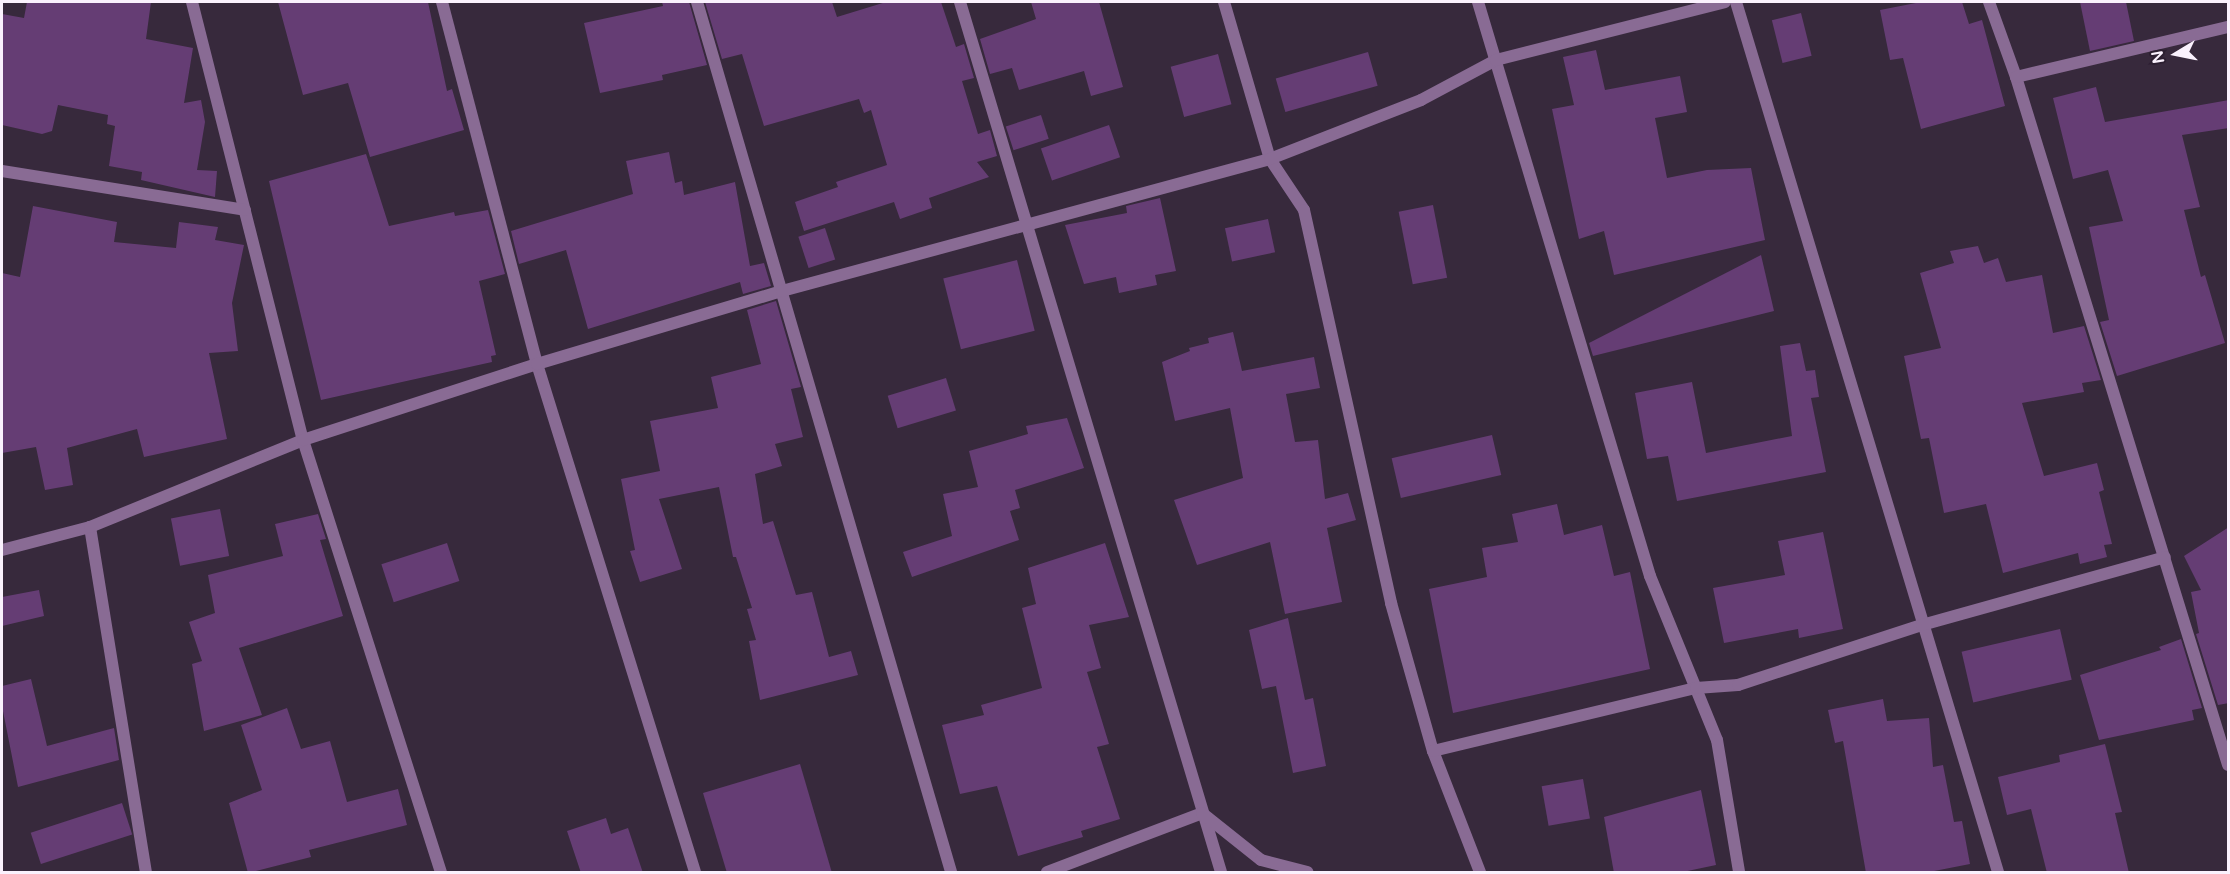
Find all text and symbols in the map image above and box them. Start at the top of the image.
north arrow [2146,24,2206,84]
text: N [2147,49,2169,65]

